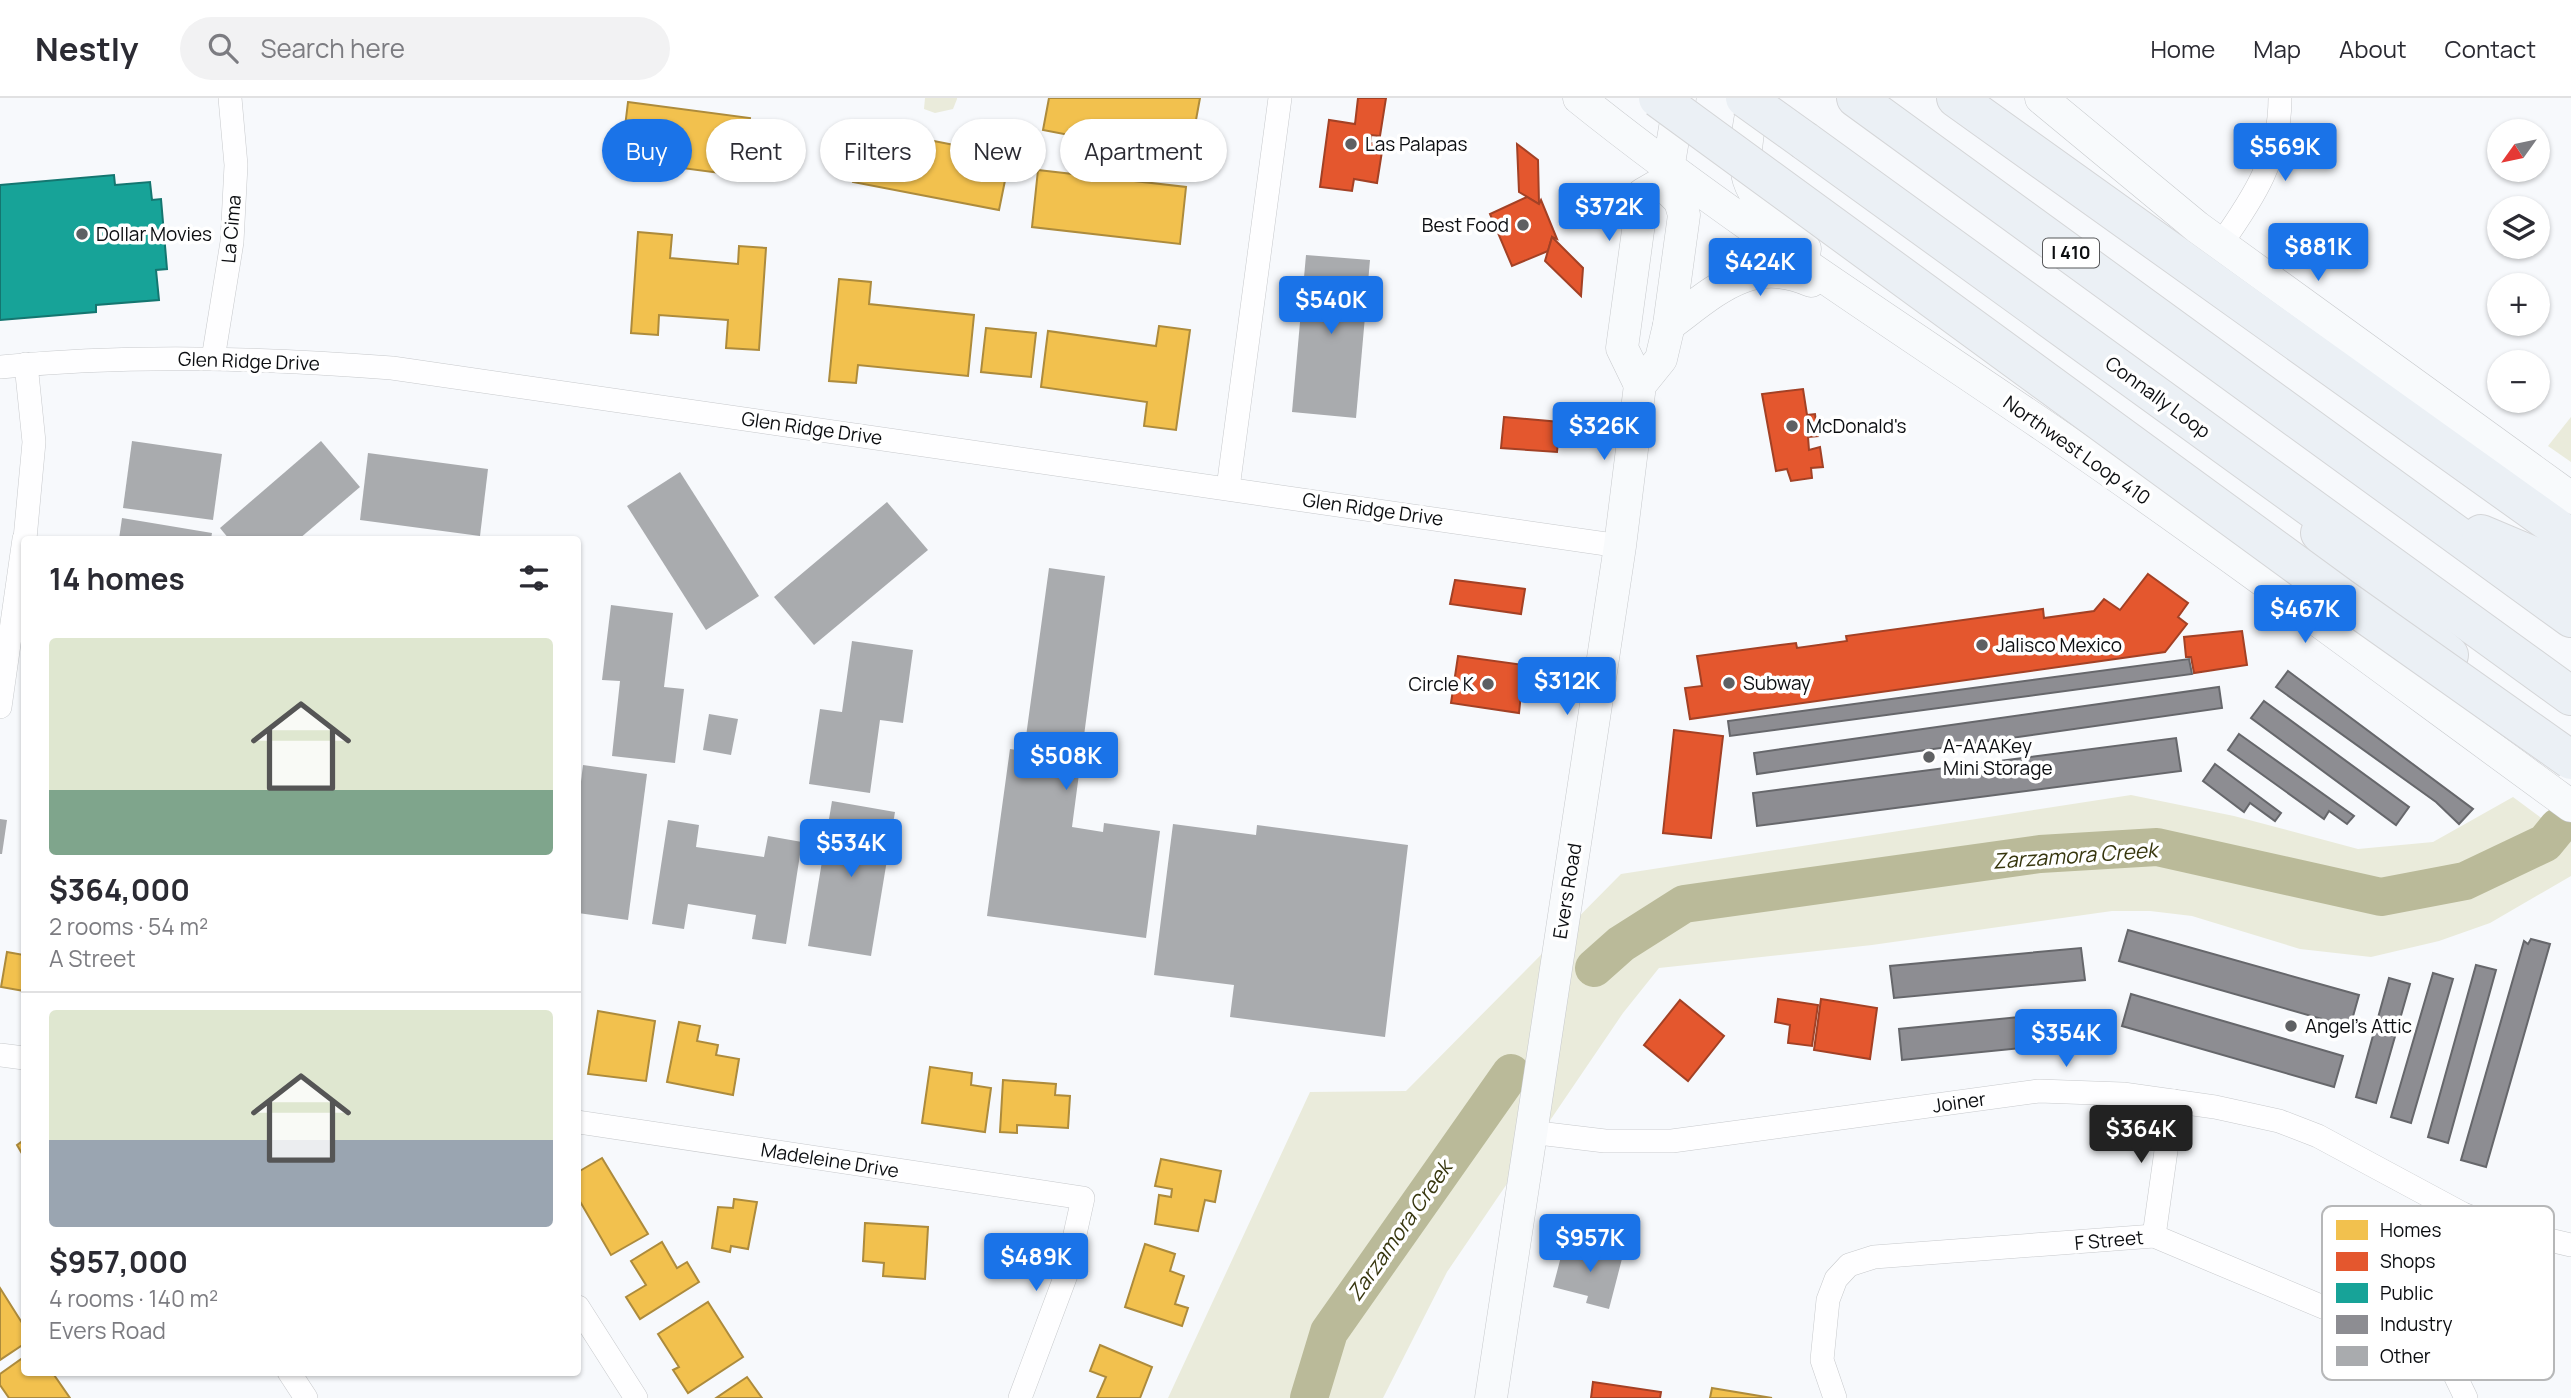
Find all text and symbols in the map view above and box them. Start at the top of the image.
search box [180,17,670,80]
text: Nestly [35,26,138,71]
icon: search [204,29,242,67]
text: Search here [260,30,405,66]
text: Home [2150,32,2215,65]
text: Map [2253,32,2301,65]
text: About [2339,32,2407,65]
text: Contact [2445,32,2536,65]
chip: Buy [602,119,692,182]
chip: Rent [706,119,806,182]
chip: Filters [820,119,936,182]
chip: New [950,119,1046,182]
chip: Apartment [1060,119,1227,182]
north arrow [2487,119,2550,182]
map controls [2487,119,2550,413]
pin: $569K [2236,123,2334,183]
text: $569K [2250,130,2320,162]
place label: Las Palapas [1365,131,1467,157]
marker: Las Palapas [1343,136,1359,152]
pin: $372K [1560,184,1658,243]
text: $372K [1575,190,1643,222]
street label: La Cima [215,194,247,264]
button: layers [2487,196,2550,259]
place label: Best Food [1422,212,1509,238]
marker: Best Food [1515,217,1531,233]
place label: Dollar Movies [96,221,212,247]
pin: $881K [2269,223,2367,283]
marker: Dollar Movies [74,226,90,242]
text: $881K [2284,230,2352,262]
pin: $424K [1711,238,1809,298]
road number: I 410 [2043,238,2099,268]
text: $424K [1725,245,1795,277]
button: + [2487,273,2550,336]
pin: $540K [1282,276,1380,336]
text: $540K [1295,283,1367,315]
street label: Glen Ridge Drive [178,346,320,376]
street label: Connally Loop [2100,350,2216,444]
button: − [2487,350,2550,413]
street label: Northwest Loop 410 [1998,389,2156,511]
pin: $326K [1555,402,1653,462]
street label: Glen Ridge Drive [740,405,884,451]
text: $326K [1569,409,1639,441]
place label: McDonald's [1806,413,1907,439]
marker: McDonald's [1784,418,1800,434]
street label: Glen Ridge Drive [1301,486,1445,532]
text: 14 homes [49,558,185,599]
icon: filters [515,559,553,597]
pin: $467K [2256,586,2354,645]
text: $467K [2270,592,2340,624]
place label: Jalisco Mexico [1996,632,2122,658]
marker: Jalisco Mexico [1974,637,1990,653]
pin: $312K [1518,658,1616,717]
text: $312K [1534,664,1600,696]
place label: Subway [1743,670,1811,696]
place label: Circle K [1408,671,1475,697]
marker: Subway [1721,675,1737,691]
marker: Circle K [1480,676,1496,692]
icon: home [238,683,364,809]
pin: $508K [1017,732,1115,792]
place label: A-AAAKey Mini Storage [1943,733,2053,781]
text: $508K [1030,739,1102,771]
marker: A-AAAKey Mini Storage [1921,749,1937,765]
pin: $534K [802,820,900,879]
text: $534K [816,826,886,858]
water label: Zarzamora Creek [1992,835,2161,875]
street label: Evers Road [1547,841,1587,941]
text: $364,000 [49,869,190,910]
text: 2 rooms · 54 m² [49,910,208,942]
text: A Street [49,942,136,974]
pin: $354K [2017,1010,2115,1069]
place label: Angel's Attic [2305,1013,2412,1039]
text: $354K [2031,1016,2101,1048]
marker: Angel's Attic [2283,1018,2299,1034]
icon: home [238,1055,364,1181]
street label: Joiner [1931,1085,1988,1119]
pin: $364K [2092,1105,2190,1165]
text: $364K [2106,1112,2177,1144]
street label: Madeleine Drive [759,1136,901,1184]
water label: Zarzamora Creek [1340,1153,1459,1306]
legend [2322,1206,2554,1380]
pin: $957K [1541,1214,1639,1274]
text: Homes [2380,1217,2441,1243]
text: $957K [1555,1221,1625,1253]
street label: F Street [2073,1224,2145,1256]
pin: $489K [987,1234,1085,1293]
text: $489K [1000,1240,1072,1272]
text: $957,000 [49,1241,188,1282]
text: Shops [2380,1248,2435,1274]
text: Public [2380,1280,2433,1306]
text: 4 rooms · 140 m² [49,1282,218,1314]
text: Industry [2380,1311,2453,1337]
text: Evers Road [49,1314,166,1346]
text: Other [2380,1343,2431,1369]

